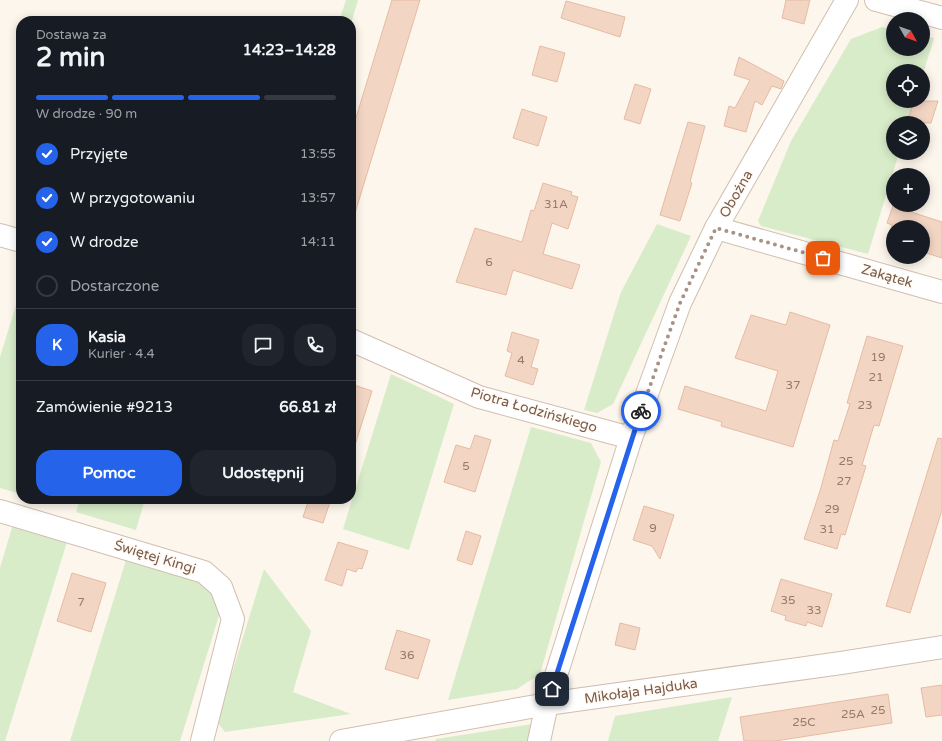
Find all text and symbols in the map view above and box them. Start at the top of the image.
north arrow [886,12,930,56]
map controls [886,12,930,264]
text: Dostawa za [36,27,106,43]
text: 14:23–14:28 [243,41,336,59]
text: 2 min [36,42,105,73]
button: locate [886,64,930,108]
text: W drodze · 90 m [36,106,137,122]
button: layers [886,116,930,160]
icon: check [36,143,58,165]
text: Przyjęte [70,145,128,163]
text: 13:55 [300,146,336,162]
street label: Oboźna [716,167,756,221]
button: + [886,168,930,212]
icon: check [36,187,58,209]
text: W przygotowaniu [70,189,195,207]
text: 13:57 [300,190,336,206]
house number: 31A [544,197,568,211]
button: − [886,220,930,264]
icon: check [36,231,58,253]
text: W drodze [70,233,139,251]
text: 14:11 [300,234,336,250]
pin [806,241,840,275]
icon: bag [812,247,834,269]
house number: 6 [485,255,493,269]
street label: Zakątek [859,261,915,292]
text: Dostarczone [70,277,159,295]
button: chat [242,324,284,366]
button: phone [294,324,336,366]
text: Kasia [88,328,126,346]
text: K [52,336,62,354]
text: Kurier · 4.4 [88,346,155,362]
house number: 19 [870,350,886,364]
house number: 4 [517,353,525,367]
house number: 21 [868,370,884,384]
house number: 37 [785,378,801,392]
street label: Piotra Łodzińskiego [469,384,599,436]
courier [621,391,661,431]
text: Zamówienie #9213 [36,398,173,416]
text: 66.81 zł [279,398,336,416]
house number: 23 [857,398,873,412]
icon: bike [630,400,652,422]
button: Pomoc [36,450,182,496]
button: Udostępnij [190,450,336,496]
house number: 25 [838,454,854,468]
house number: 5 [462,459,470,473]
house number: 27 [836,474,852,488]
house number: 29 [824,502,840,516]
house number: 9 [649,521,657,535]
house number: 31 [819,522,835,536]
street label: Świętej Kingi [112,536,198,578]
house number: 35 [780,593,796,607]
house number: 7 [77,595,85,609]
house number: 33 [806,603,822,617]
house number: 36 [399,648,415,662]
pin [535,672,569,706]
street label: Mikołaja Hajduka [583,675,699,707]
icon: home [541,678,563,700]
house number: 25 [870,703,886,717]
house number: 25A [841,707,865,721]
house number: 25C [792,715,816,729]

